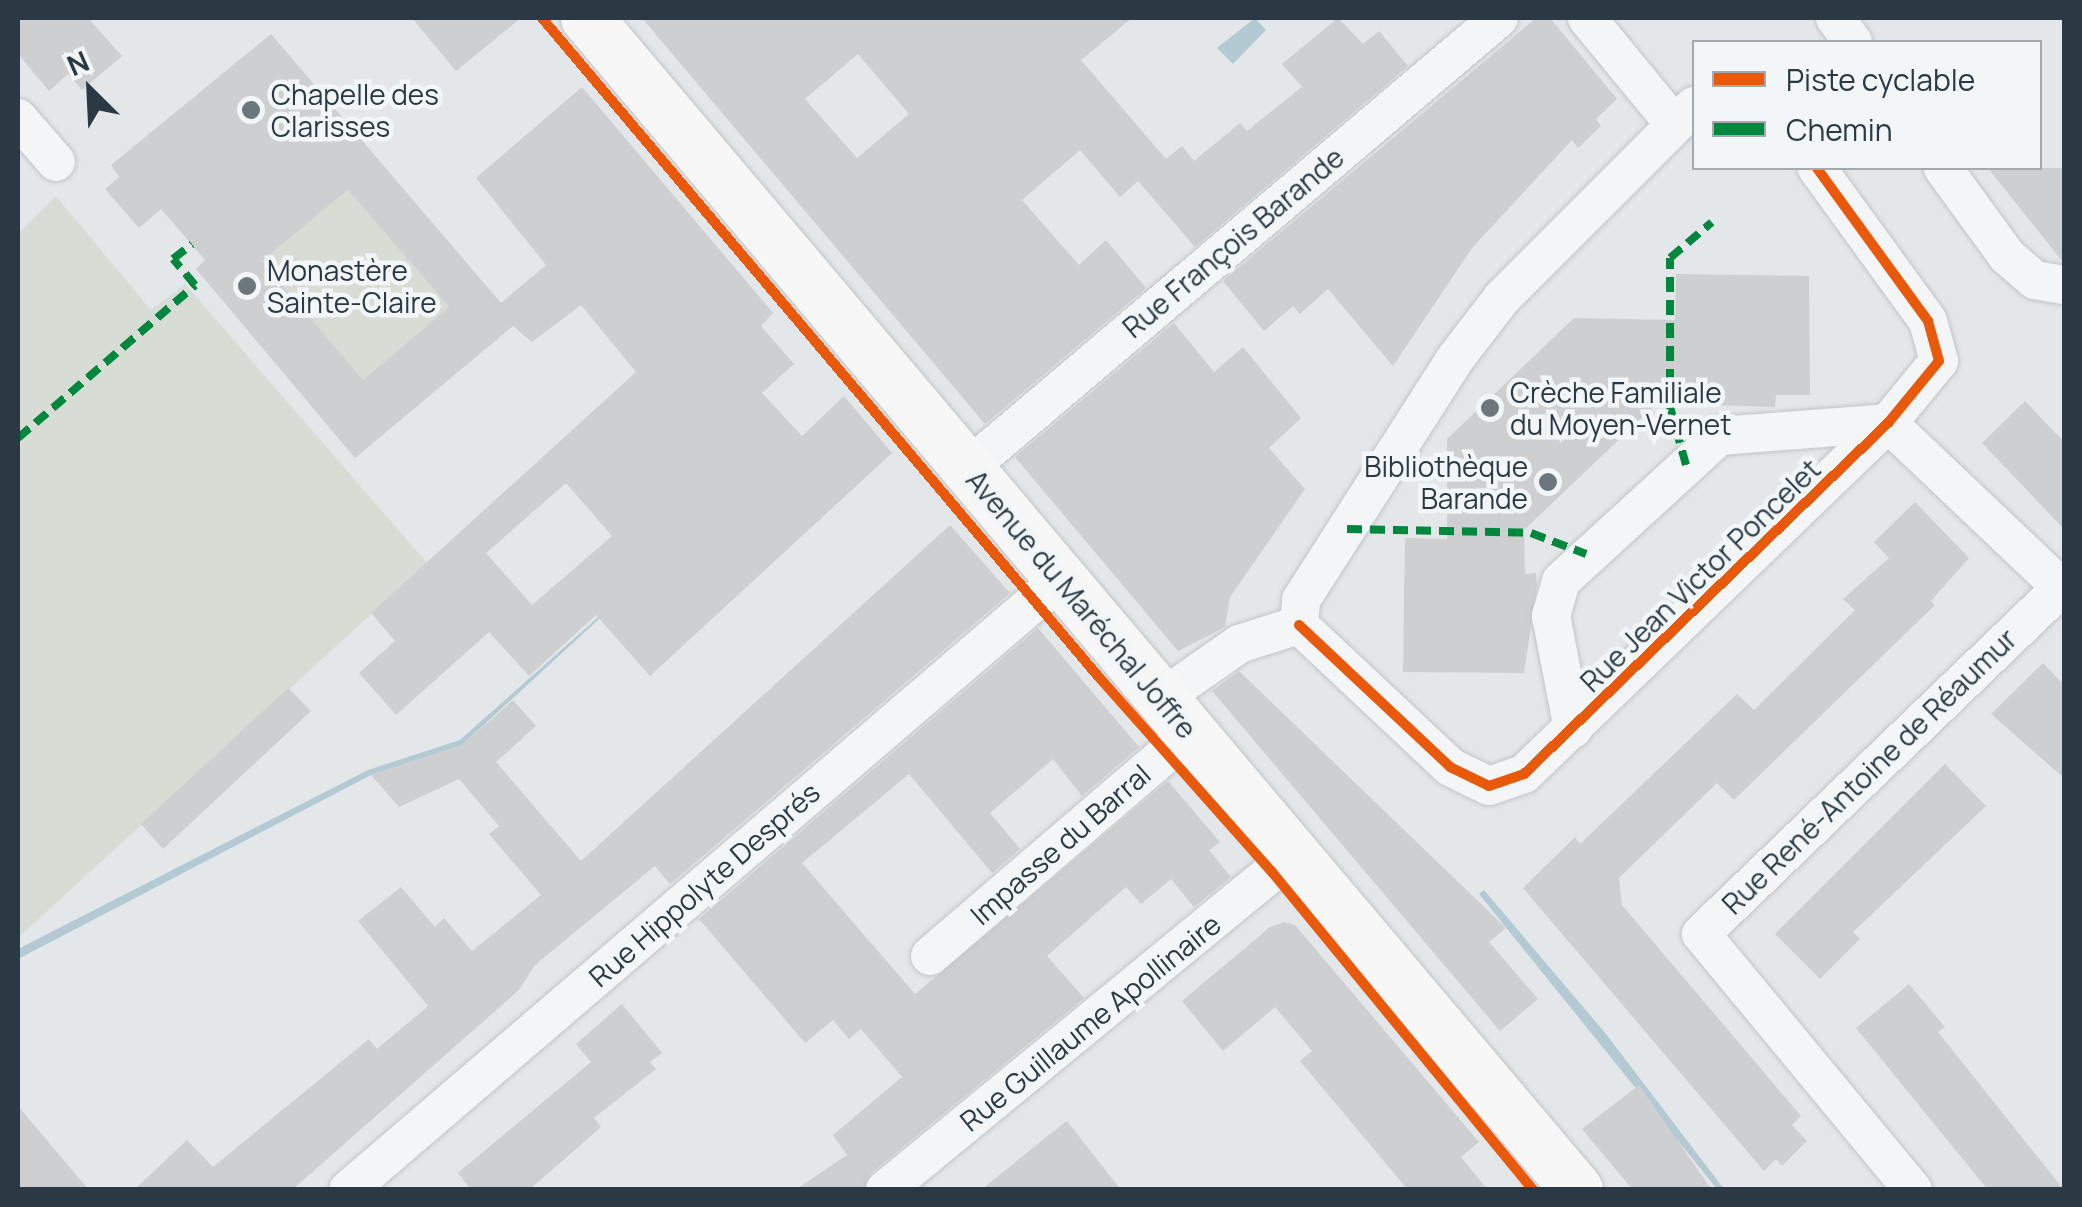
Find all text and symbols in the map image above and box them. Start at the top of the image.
north arrow [40,40,140,140]
legend [1692,40,2042,170]
text: N [61,41,95,84]
text: Piste cyclable [1786,59,1975,100]
place label: Chapelle des Clarisses [271,77,439,143]
marker: Chapelle des Clarisses [240,99,262,121]
text: Chemin [1786,109,1893,150]
street label: Rue François Barande [1116,140,1350,344]
place label: Monastère Sainte-Claire [267,253,437,319]
marker: Monastère Sainte-Claire [236,275,258,297]
place label: Crèche Familiale du Moyen-Vernet [1510,375,1731,441]
marker: Crèche Familiale du Moyen-Vernet [1479,397,1501,419]
place label: Bibliothèque Barande [1364,449,1528,515]
street label: Rue Jean Victor Poncelet [1573,452,1827,698]
street label: Avenue du Maréchal Joffre [960,463,1204,745]
marker: Bibliothèque Barande [1537,471,1559,493]
street label: Rue René-Antoine de Réaumur [1715,622,2023,920]
street label: Impasse du Barral [963,757,1157,931]
street label: Rue Hippolyte Després [582,775,826,993]
street label: Rue Guillaume Apollinaire [953,907,1227,1137]

